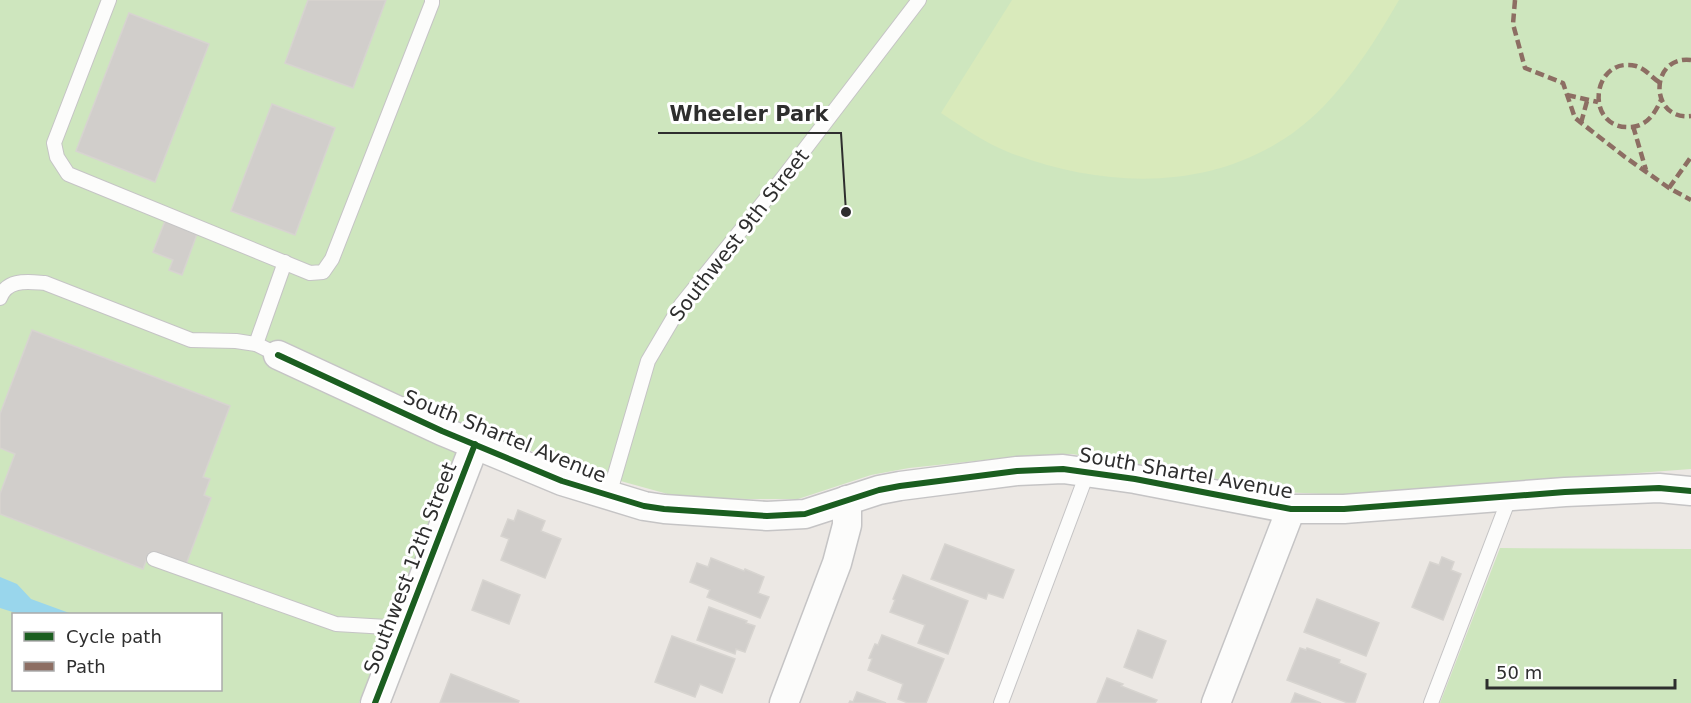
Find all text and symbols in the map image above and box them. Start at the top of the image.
callout: Wheeler Park [658,94,841,133]
text: Wheeler Park [669,102,830,126]
street label: Southwest 9th Street [664,144,814,326]
street label: South Shartel Avenue [400,384,610,488]
street label: South Shartel Avenue [1077,442,1295,504]
street label: Southwest 12th Street [359,459,461,677]
legend [12,613,222,691]
text: Cycle path [66,626,162,647]
scale bar [1487,652,1674,690]
text: Path [66,656,106,677]
text: 50 m [1496,662,1542,683]

